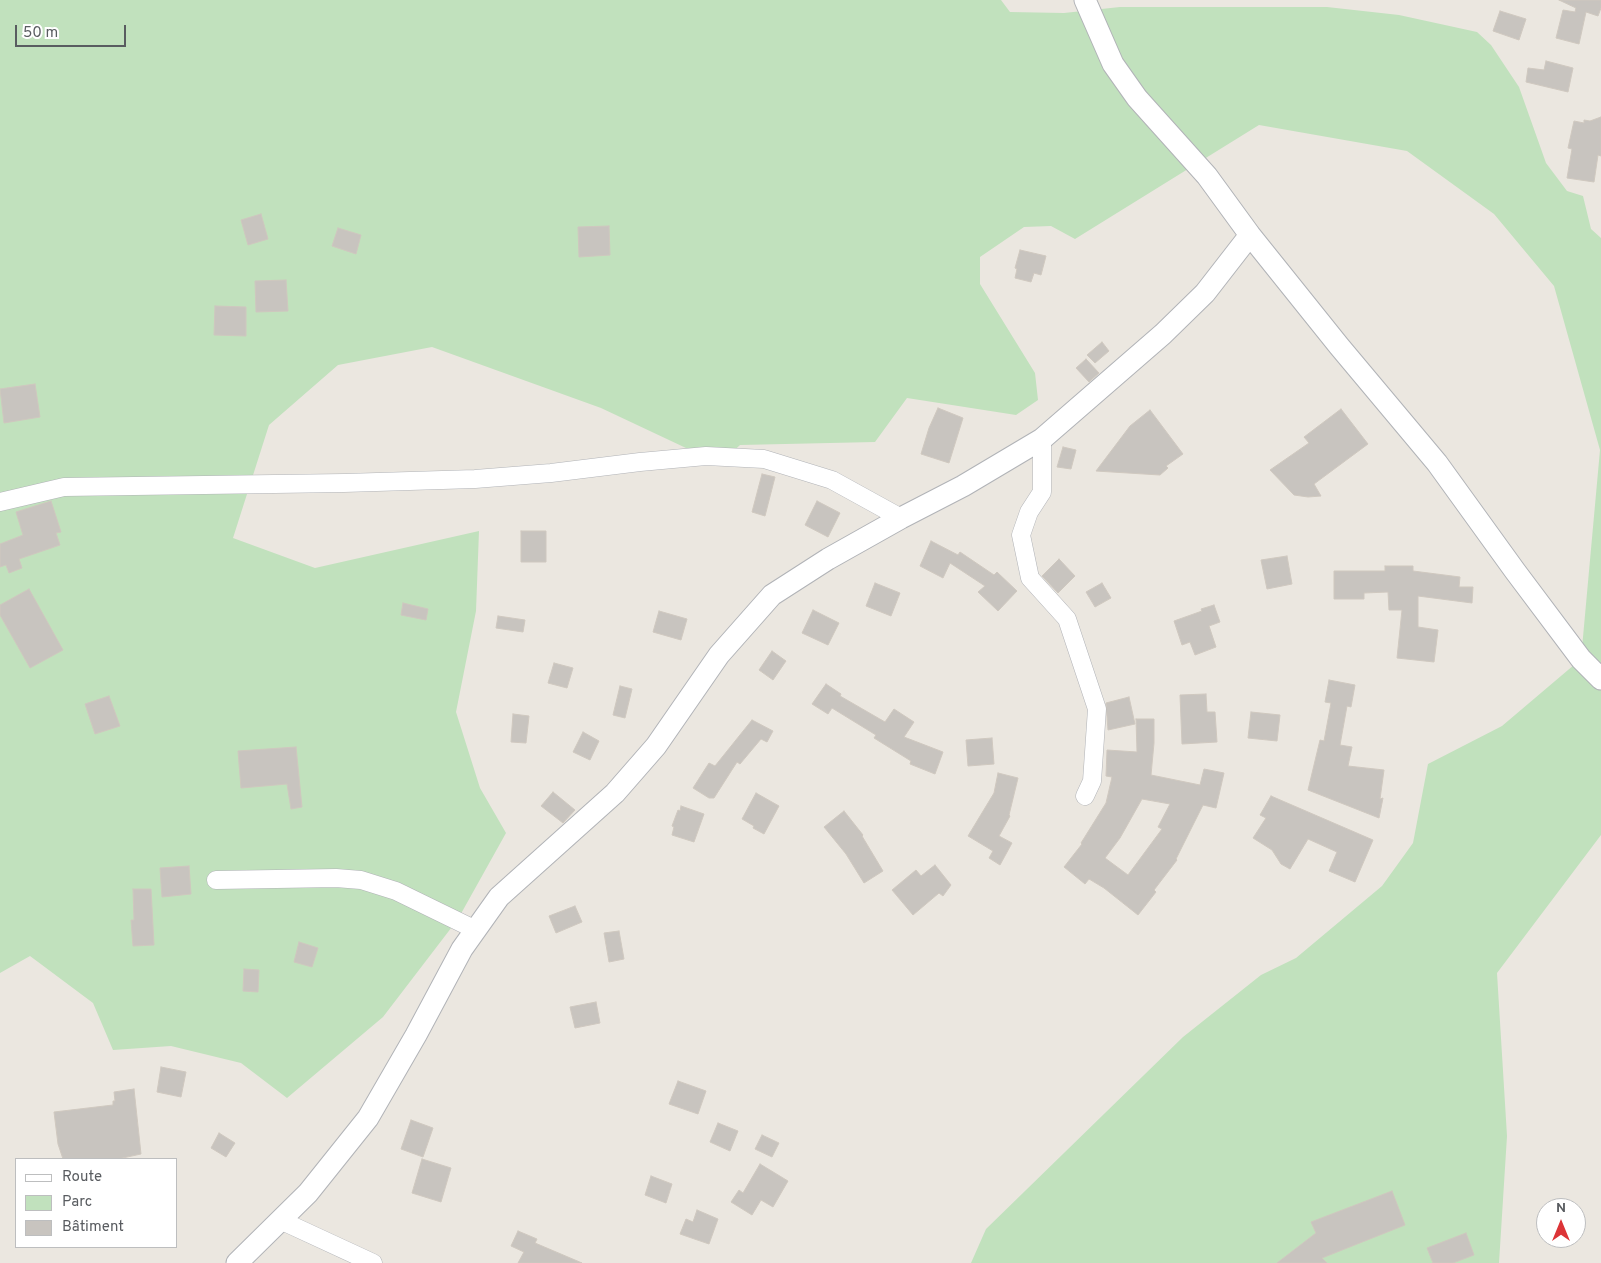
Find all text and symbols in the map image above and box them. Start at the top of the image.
scale bar [18,15,129,47]
text: 50 m [23,24,58,43]
legend [15,1158,178,1248]
text: Route [62,1168,102,1187]
text: Parc [62,1193,92,1212]
north arrow [1536,1198,1586,1248]
text: N [1556,1200,1566,1217]
text: Bâtiment [62,1218,124,1237]

